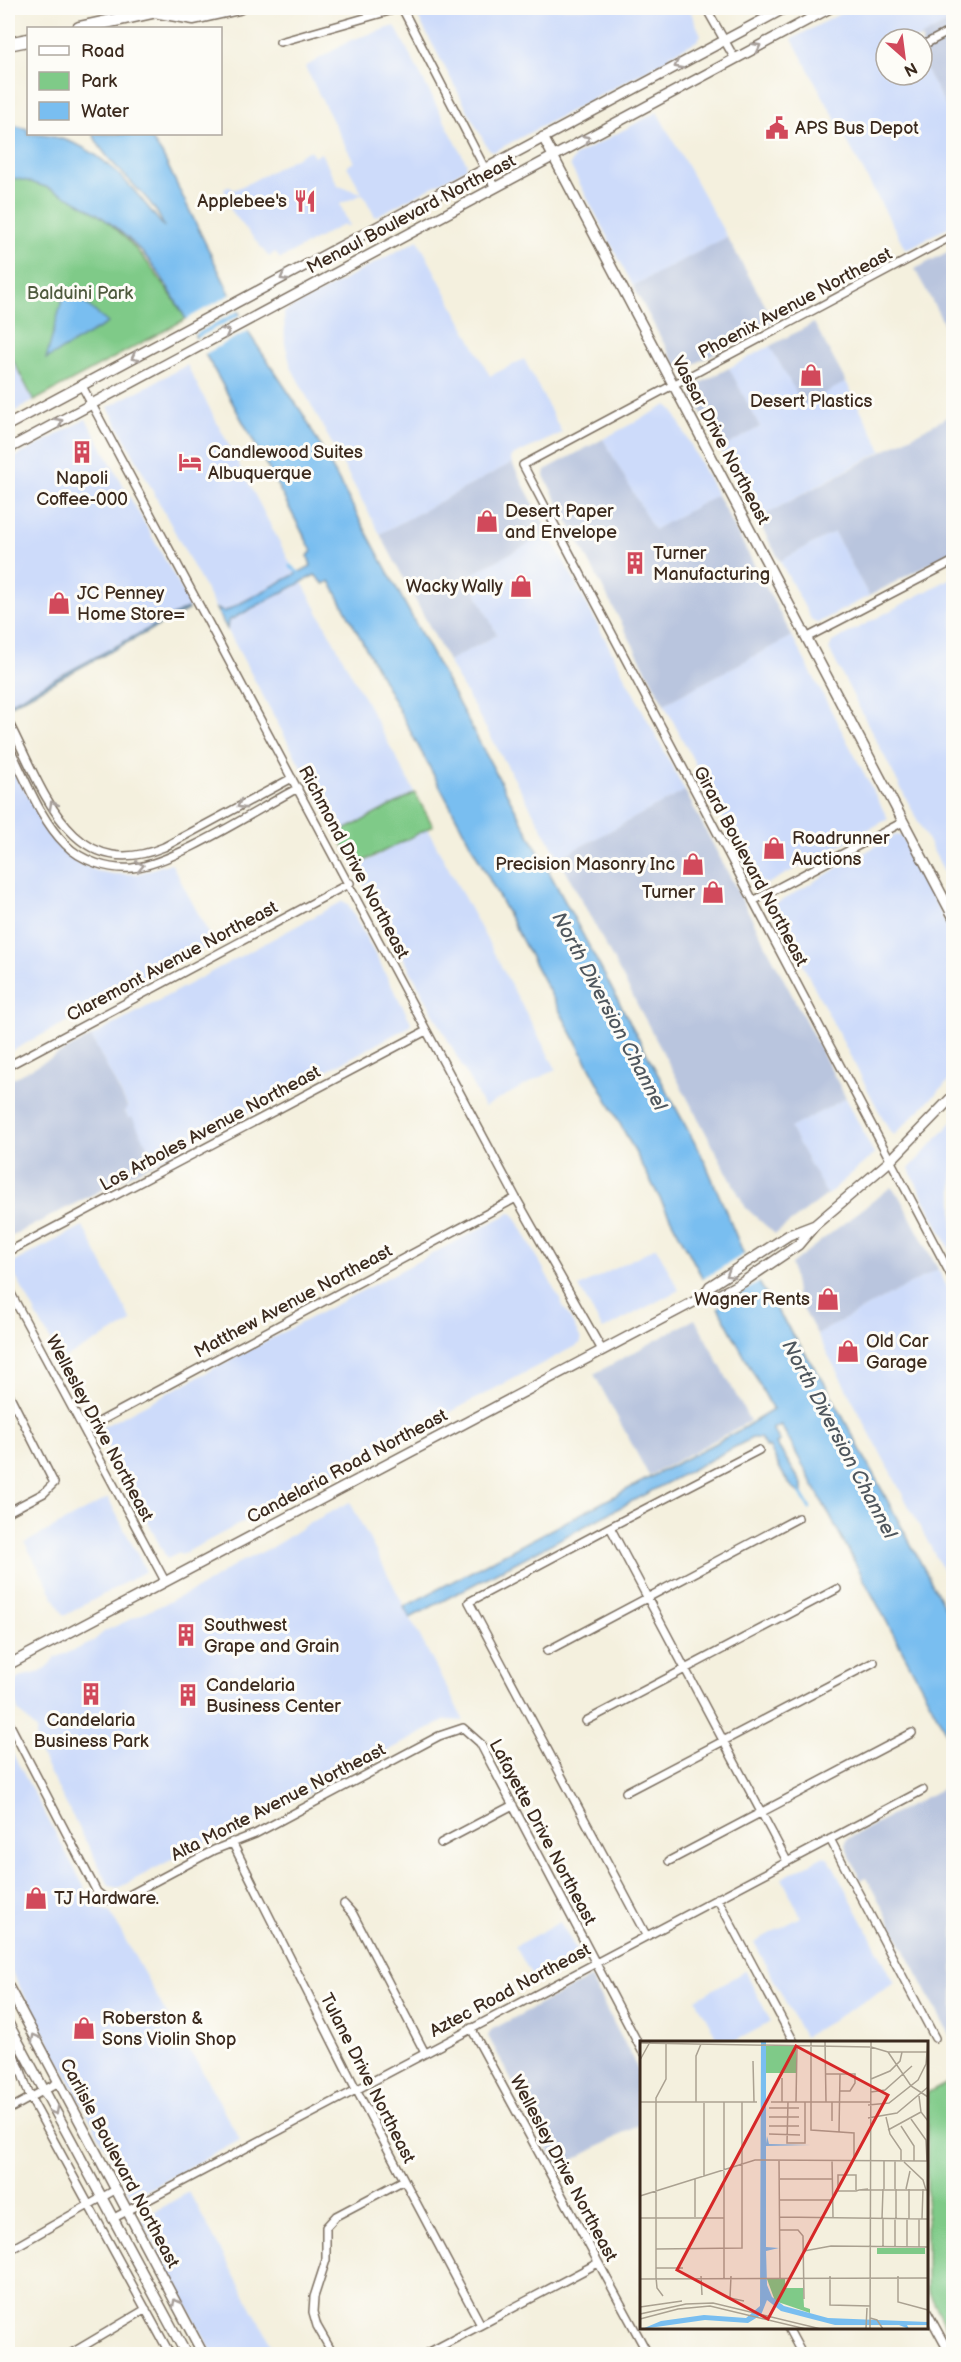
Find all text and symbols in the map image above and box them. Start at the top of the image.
legend [27,27,222,135]
north arrow [874,27,934,87]
text: Road [81,41,125,62]
one-way arrow [751,43,762,54]
one-way arrow [673,58,684,69]
text: N [901,58,920,80]
text: Park [81,71,117,92]
text: Water [81,101,129,122]
public building icon: APS Bus Depot [764,115,790,141]
place label: APS Bus Depot [795,118,919,139]
one-way arrow [579,135,590,146]
street label: Menaul Boulevard Northeast [303,150,520,279]
restaurant icon: Applebee's [292,188,318,214]
place label: Applebee's [197,191,287,212]
street label: Phoenix Avenue Northeast [695,243,896,363]
one-way arrow [280,270,290,281]
park label: Balduini Park [27,283,133,304]
one-way arrow [220,328,231,339]
one-way arrow [131,350,142,361]
street label: Vassar Drive Northeast [667,352,774,528]
shop icon: Desert Plastics [798,362,824,388]
place label: Desert Plastics [750,391,872,412]
one-way arrow [53,418,64,429]
building icon: Napoli Coffee-000 [69,439,95,465]
place label: Candlewood Suites Albuquerque [208,442,363,484]
hotel icon: Candlewood Suites Albuquerque [177,449,203,475]
place label: Napoli Coffee-000 [36,468,128,510]
place label: Desert Paper and Envelope [505,501,617,543]
shop icon: Desert Paper and Envelope [474,508,500,534]
place label: Turner Manufacturing [653,543,770,585]
building icon: Turner Manufacturing [622,550,648,576]
shop icon: Wacky Wally [508,573,534,599]
place label: Wacky Wally [406,576,504,597]
place label: JC Penney Home Store= [77,583,185,625]
shop icon: JC Penney Home Store= [46,590,72,616]
street label: Richmond Drive Northeast [294,762,414,963]
street label: Girard Boulevard Northeast [689,763,812,970]
one-way arrow [237,798,247,809]
one-way arrow [48,801,60,812]
place label: Roadrunner Auctions [792,828,890,870]
shop icon: Roadrunner Auctions [761,835,787,861]
shop icon: Precision Masonry Inc [680,851,706,877]
place label: Precision Masonry Inc [495,854,675,875]
one-way arrow [135,860,145,873]
shop icon: Turner [700,879,726,905]
place label: Turner [642,882,695,903]
street label: Claremont Avenue Northeast [63,897,282,1026]
water label: North Diversion Channel [547,908,672,1116]
street label: Los Arboles Avenue Northeast [96,1061,324,1196]
street label: Matthew Avenue Northeast [191,1240,396,1363]
one-way arrow [726,1267,736,1279]
shop icon: Wagner Rents [815,1286,841,1312]
place label: Wagner Rents [694,1289,810,1310]
street label: Wellesley Drive Northeast [41,1331,158,1525]
place label: Old Car Garage [866,1331,929,1373]
water label: North Diversion Channel [777,1336,902,1544]
shop icon: Old Car Garage [835,1338,861,1364]
street label: Candelaria Road Northeast [244,1404,451,1528]
place label: Southwest Grape and Grain [204,1615,340,1657]
building icon: Southwest Grape and Grain [173,1622,199,1648]
place label: Candelaria Business Center [206,1675,341,1717]
building icon: Candelaria Business Park [78,1681,104,1707]
building icon: Candelaria Business Center [175,1682,201,1708]
place label: Candelaria Business Park [33,1710,149,1752]
street label: Lafayette Drive Northeast [485,1736,601,1929]
street label: Alta Monte Avenue Northeast [167,1739,389,1866]
shop icon: TJ Hardware. [23,1885,49,1911]
place label: TJ Hardware. [54,1888,159,1909]
street label: Aztec Road Northeast [426,1939,595,2042]
street label: Tulane Drive Northeast [316,1990,420,2167]
place label: Roberston & Sons Violin Shop [102,2008,236,2050]
shop icon: Roberston & Sons Violin Shop [71,2015,97,2041]
one-way arrow [31,2034,42,2044]
inset map [640,2041,928,2329]
street label: Carlisle Boulevard Northeast [55,2055,184,2272]
street label: Wellesley Drive Northeast [505,2071,622,2265]
one-way arrow [48,2105,59,2116]
one-way arrow [171,2298,183,2309]

